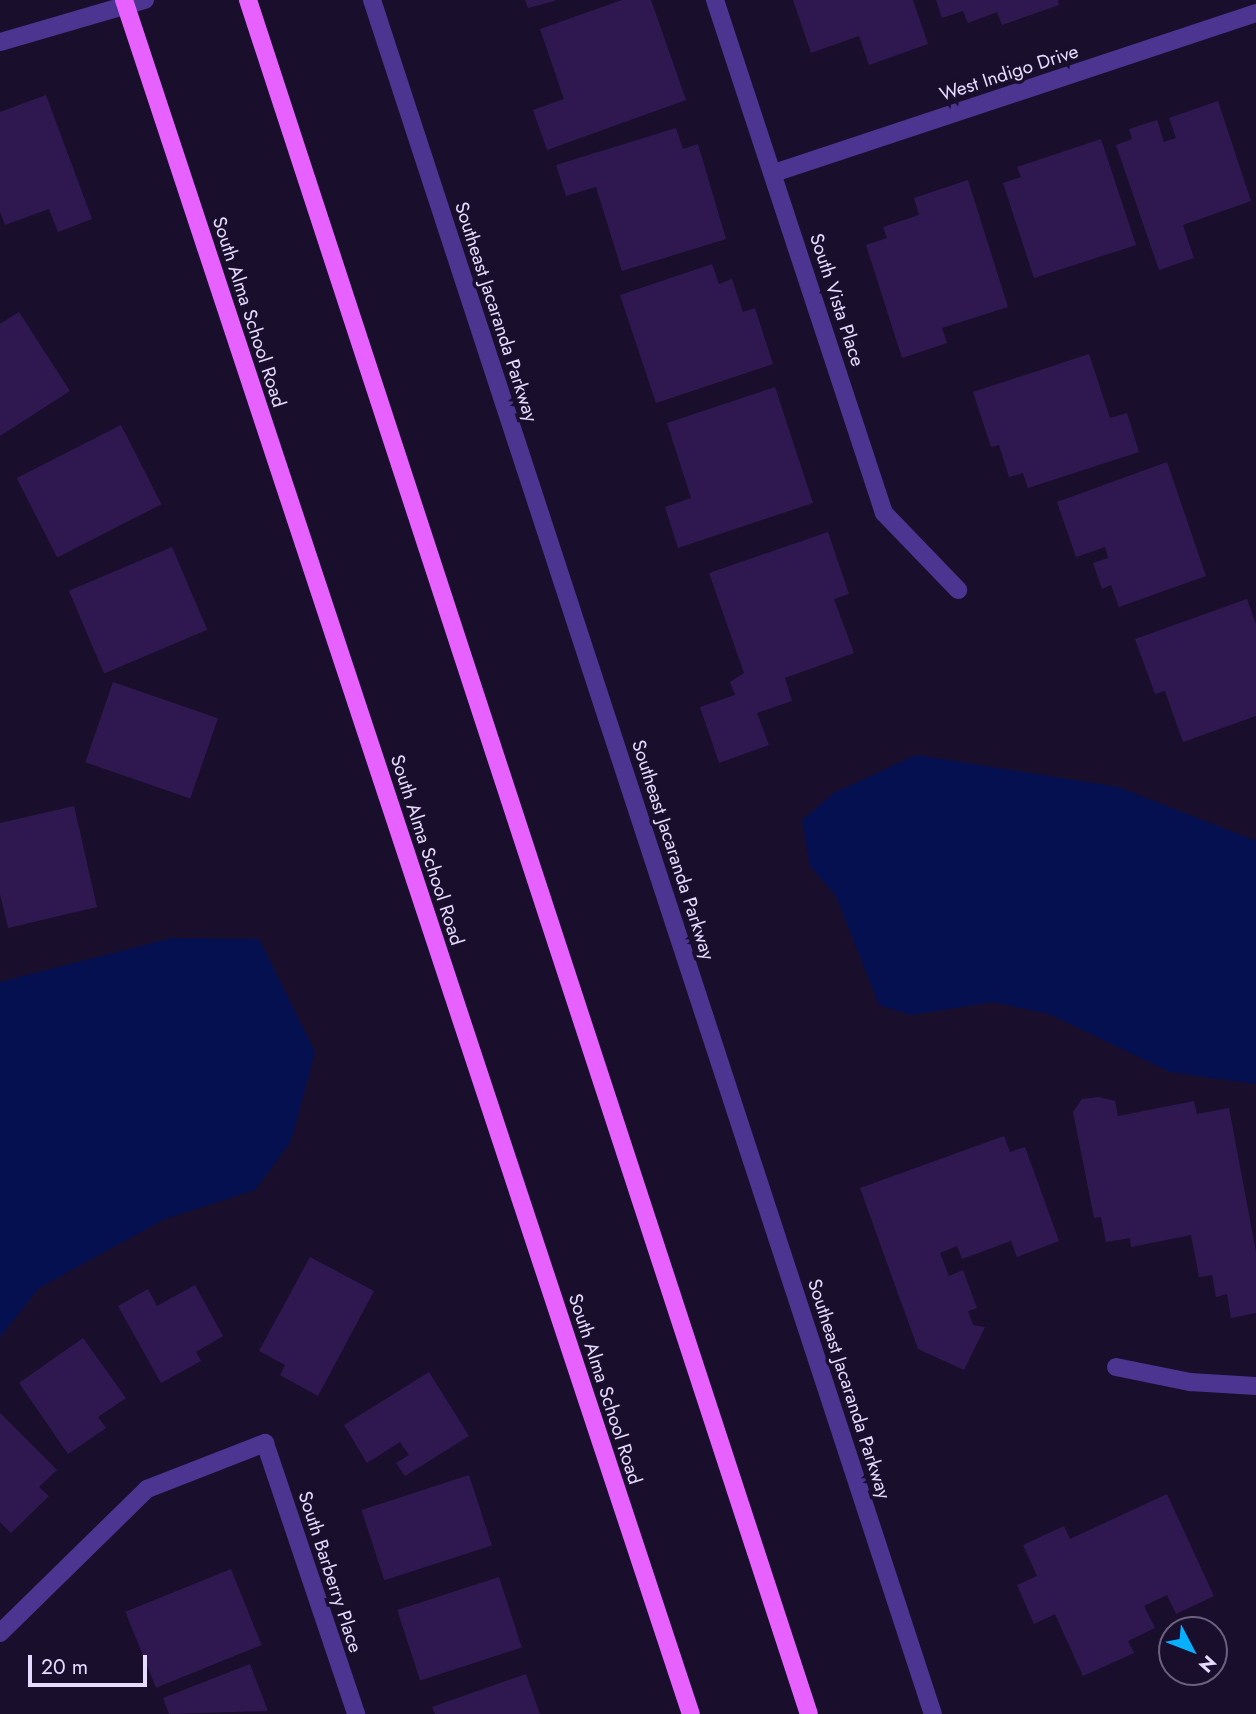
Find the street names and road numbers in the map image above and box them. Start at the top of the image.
street label: West Indigo Drive [937,40,1081,106]
street label: Southeast Jacaranda Parkway [450,199,542,425]
street label: South Alma School Road [207,214,291,410]
street label: South Vista Place [805,231,869,369]
street label: Southeast Jacaranda Parkway [627,737,719,963]
street label: South Alma School Road [385,752,469,948]
street label: Southeast Jacaranda Parkway [803,1276,895,1502]
street label: South Alma School Road [563,1291,647,1487]
street label: South Barberry Place [293,1488,367,1656]

